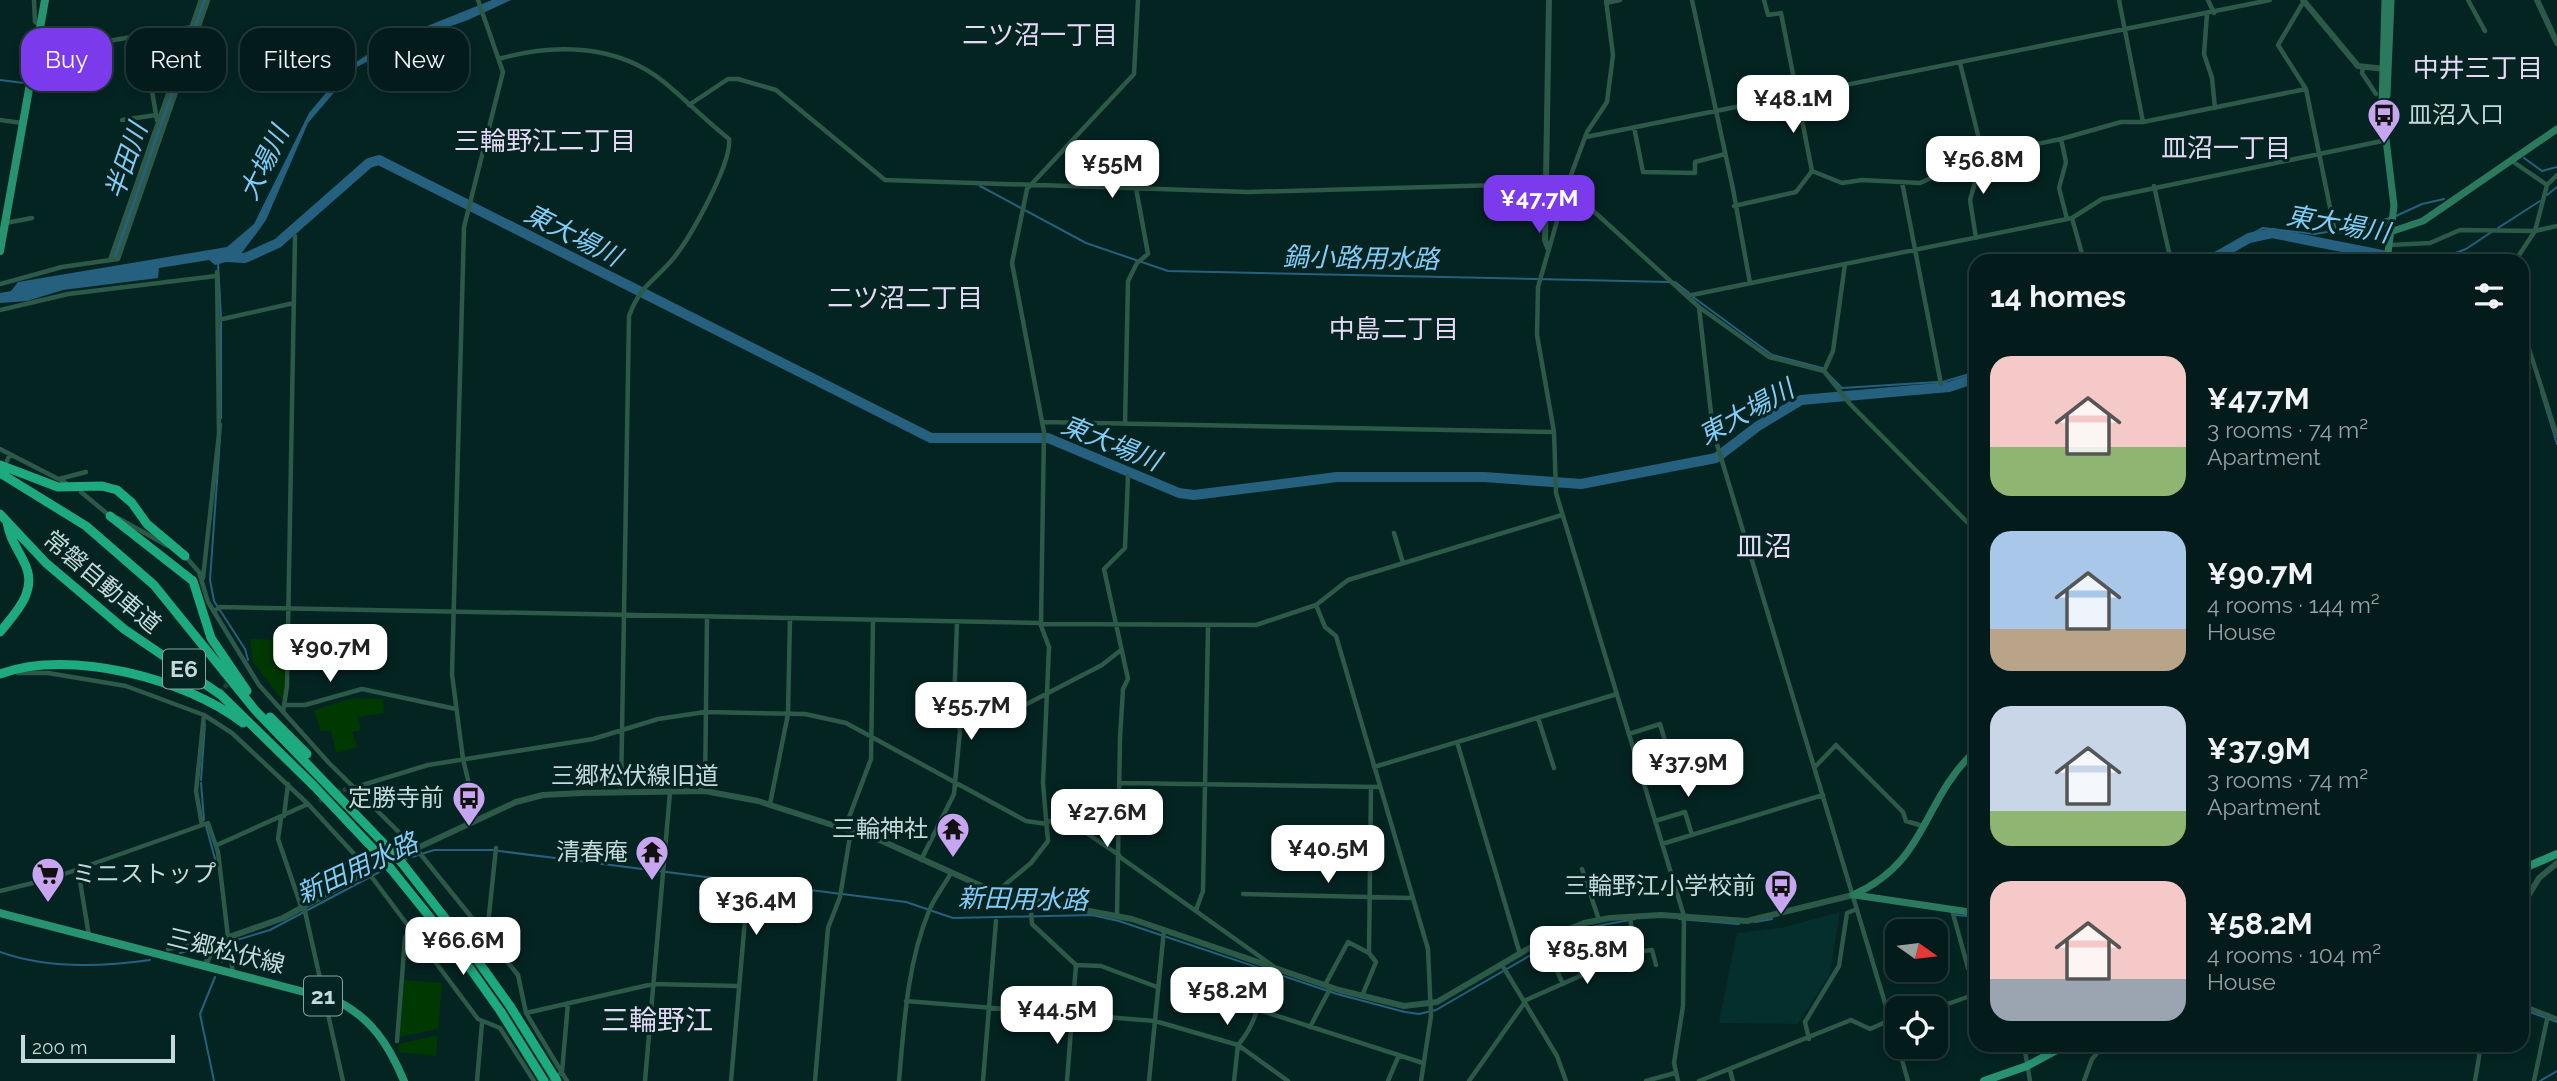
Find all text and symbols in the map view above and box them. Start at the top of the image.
district label: 二ツ沼一丁目 [962,20,1118,50]
chip: Buy [21,28,112,91]
chip: Rent [126,28,226,91]
chip: Filters [240,28,355,91]
chip: New [369,28,469,91]
district label: 中井三丁目 [2413,53,2543,83]
pin: ¥48.1M [1736,76,1850,135]
text: ¥48.1M [1753,84,1833,111]
bus stop icon: 皿沼入口 [2365,96,2403,145]
place label: 皿沼入口 [2408,100,2504,129]
water label: 半田川 [99,116,154,203]
water label: 大場川 [233,119,296,205]
district label: 三輪野江二丁目 [454,126,636,156]
district label: 皿沼一丁目 [2161,133,2291,163]
pin: ¥56.8M [1926,136,2040,196]
pin: ¥55M [1071,140,1153,200]
text: ¥56.8M [1942,145,2024,172]
text: ¥55M [1081,149,1143,176]
pin: ¥47.7M [1482,176,1596,235]
text: ¥47.7M [1500,184,1578,211]
water label: 東大場川 [520,198,629,273]
water label: 東大場川 [2284,200,2395,248]
water label: 鍋小路用水路 [1283,242,1441,274]
icon: filters [2470,277,2508,315]
text: 14 homes [1990,279,2126,314]
district label: 二ツ沼二丁目 [827,283,983,313]
district label: 中島二丁目 [1329,314,1459,344]
water label: 東大場川 [1693,372,1801,450]
text: ¥47.7M [2207,381,2310,416]
icon: home [2046,384,2130,468]
water label: 東大場川 [1057,410,1168,478]
text: 3 rooms · 74 m² [2207,416,2368,443]
text: Apartment [2207,443,2321,470]
street label: 常磐自動車道 [38,524,167,639]
district label: 皿沼 [1736,530,1792,563]
text: ¥90.7M [2207,556,2313,591]
icon: home [2046,559,2130,643]
text: 4 rooms · 144 m² [2207,591,2380,618]
text: House [2207,618,2276,645]
pin: ¥90.7M [273,624,387,684]
text: ¥90.7M [289,633,371,660]
road number: E6 [163,650,205,688]
pin: ¥55.7M [914,682,1028,742]
text: ¥55.7M [931,691,1011,718]
text: ¥37.9M [2207,731,2311,766]
icon: home [2046,734,2130,818]
pin: ¥37.9M [1631,740,1745,799]
text: ¥37.9M [1648,748,1728,775]
street label: 三郷松伏線旧道 [551,761,719,790]
text: 3 rooms · 74 m² [2207,766,2368,793]
bus stop icon: 定勝寺前 [450,779,488,828]
place label: 定勝寺前 [348,783,444,812]
pin: ¥27.6M [1050,790,1164,849]
text: Apartment [2207,793,2321,820]
text: ¥27.6M [1067,798,1147,825]
temple icon: 三輪神社 [934,810,972,859]
place label: 三輪神社 [832,814,928,843]
water label: 新田用水路 [292,826,424,909]
pin: ¥40.5M [1271,826,1385,885]
temple icon: 清春庵 [633,833,671,882]
text: ¥40.5M [1287,834,1369,861]
place label: 清春庵 [556,837,628,866]
supermarket icon: ミニストップ [29,855,67,904]
place label: ミニストップ [72,859,216,888]
bus stop icon: 三輪野江小学校前 [1762,867,1800,916]
place label: 三輪野江小学校前 [1564,871,1756,900]
pin: ¥36.4M [699,878,813,937]
water label: 新田用水路 [958,883,1090,915]
text: ¥36.4M [715,886,797,913]
text: ¥58.2M [2207,906,2313,941]
icon: home [2046,909,2130,993]
pin: ¥66.6M [406,918,520,977]
north arrow [1885,919,1948,982]
map controls [1885,919,1948,1059]
street label: 三郷松伏線 [164,922,288,979]
text: ¥66.6M [421,926,505,953]
pin: ¥85.8M [1530,926,1644,986]
text: ¥85.8M [1546,935,1628,962]
text: 4 rooms · 104 m² [2207,941,2381,968]
pin: ¥58.2M [1170,968,1284,1027]
text: House [2207,968,2276,995]
road number: 21 [304,976,342,1015]
text: ¥58.2M [1186,976,1268,1003]
pin: ¥44.5M [1000,986,1114,1046]
text: ¥44.5M [1017,995,1097,1022]
button: locate [1885,996,1948,1059]
district label: 三輪野江 [601,1004,713,1037]
scale bar [21,1032,175,1064]
text: 200 m [32,1036,87,1058]

